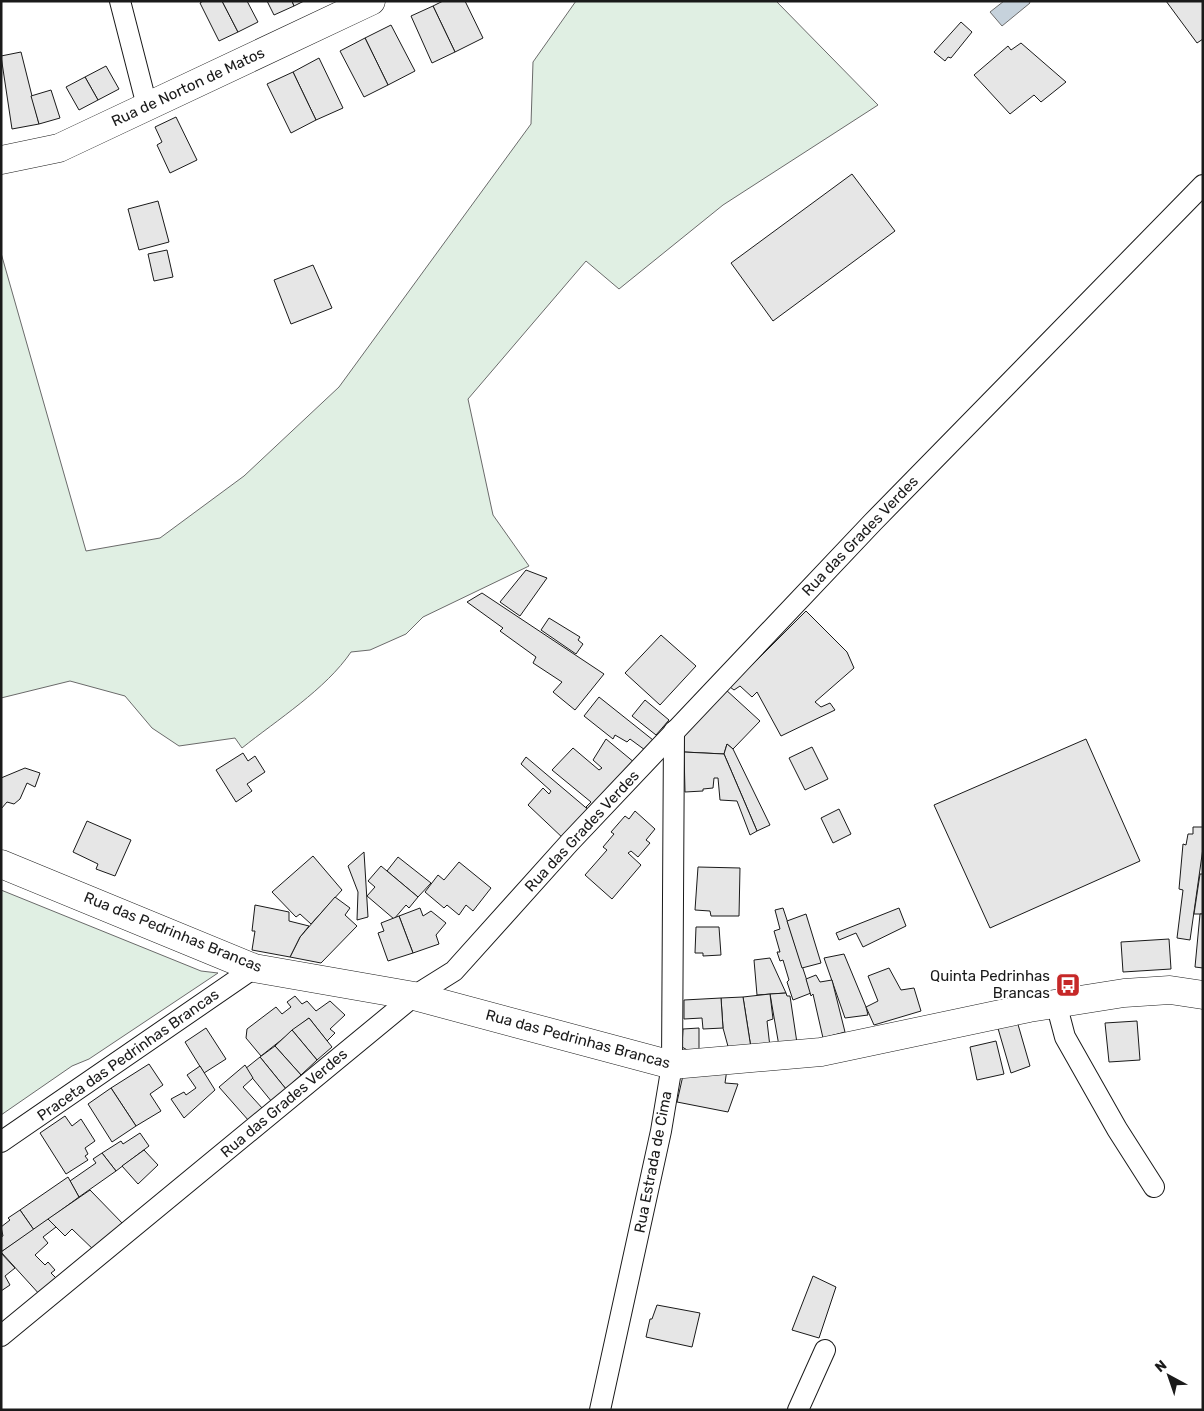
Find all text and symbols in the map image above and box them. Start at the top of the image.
street label: Rua de Norton de Matos [109,43,268,130]
street label: Rua das Grades Verdes [798,472,922,600]
street label: Rua das Grades Verdes [521,766,643,896]
street label: Rua das Pedrinhas Brancas [81,888,265,976]
place label: Quinta Pedrinhas Brancas [930,967,1050,1002]
bus stop icon: Quinta Pedrinhas Brancas [1055,972,1081,998]
street label: Praceta das Pedrinhas Brancas [34,985,223,1125]
street label: Rua das Pedrinhas Brancas [484,1006,673,1072]
street label: Rua das Grades Verdes [217,1045,351,1161]
street label: Rua Estrada de Cima [630,1089,676,1235]
north arrow [1144,1351,1194,1401]
text: N [1152,1357,1170,1376]

